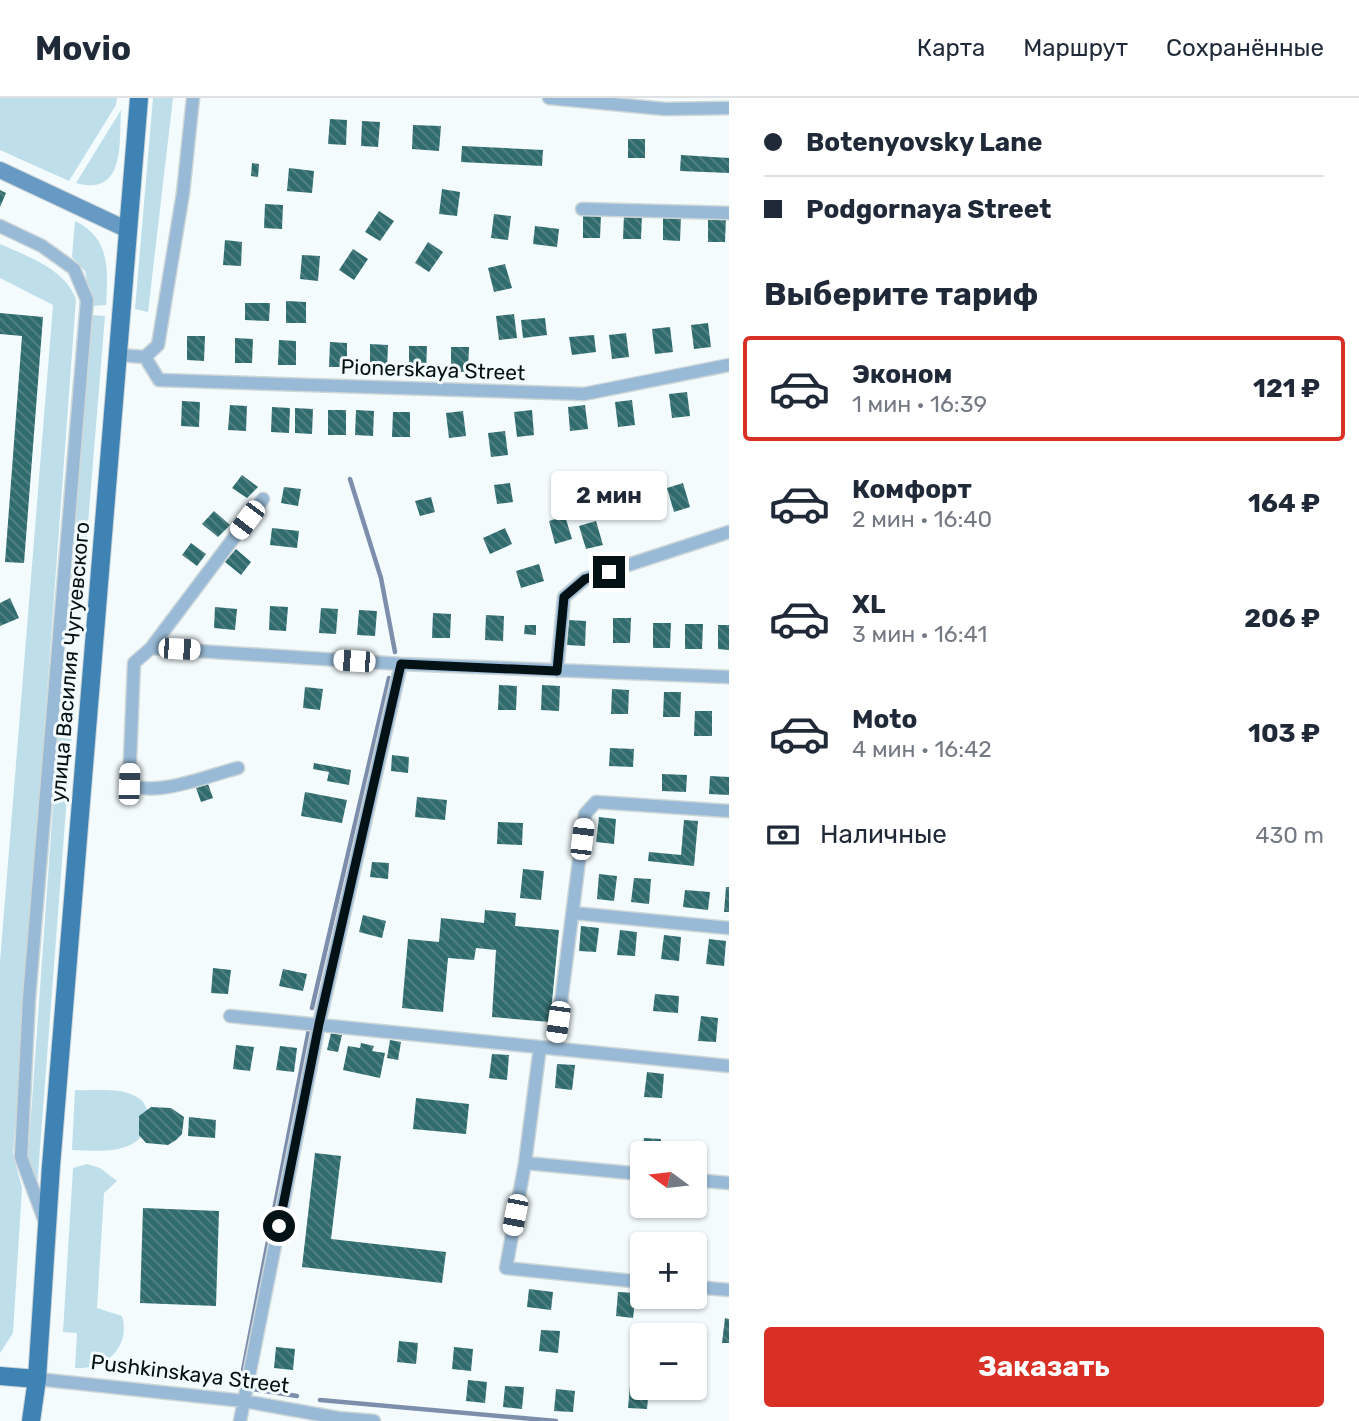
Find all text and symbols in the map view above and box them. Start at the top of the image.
text: Movio [35,29,131,68]
text: Карта [917,34,985,62]
text: Маршрут [1023,34,1128,62]
text: Сохранённые [1166,34,1324,62]
text: Botenyovsky Lane [806,127,1042,158]
text: Podgornaya Street [806,194,1051,225]
text: Выберите тариф [764,275,1038,313]
street label: Pionerskaya Street [340,354,526,385]
icon: car [768,357,831,420]
text: Эконом [852,359,952,390]
text: 121 ₽ [1253,373,1320,404]
text: 1 мин · 16:39 [852,390,987,418]
callout: 2 мин [551,470,667,519]
icon: car [768,472,831,535]
text: Комфорт [852,474,972,505]
text: 2 мин [576,481,642,509]
text: 164 ₽ [1248,488,1320,519]
car [226,497,269,543]
text: 2 мин · 16:40 [852,505,992,533]
street label: улица Василия Чугуевского [45,521,94,803]
route end [593,556,625,588]
icon: car [768,587,831,650]
text: XL [852,589,885,620]
text: 206 ₽ [1244,603,1320,634]
text: 3 мин · 16:41 [852,620,987,648]
car [158,637,201,661]
car [333,649,376,673]
icon: car [768,702,831,765]
text: Moto [852,704,917,735]
text: 103 ₽ [1248,718,1320,749]
text: 4 мин · 16:42 [852,735,992,763]
car [118,763,141,805]
icon: cash [764,816,802,854]
car [570,817,595,861]
text: Наличные [820,819,947,850]
text: 430 m [1255,821,1324,849]
car [545,1000,572,1044]
north arrow [630,1141,707,1218]
map controls [630,1141,707,1400]
car [501,1192,530,1238]
route start [263,1210,295,1242]
button: + [630,1232,707,1309]
button: − [630,1323,707,1400]
button: Заказать [764,1327,1324,1407]
street label: Pushkinskaya Street [89,1349,291,1398]

